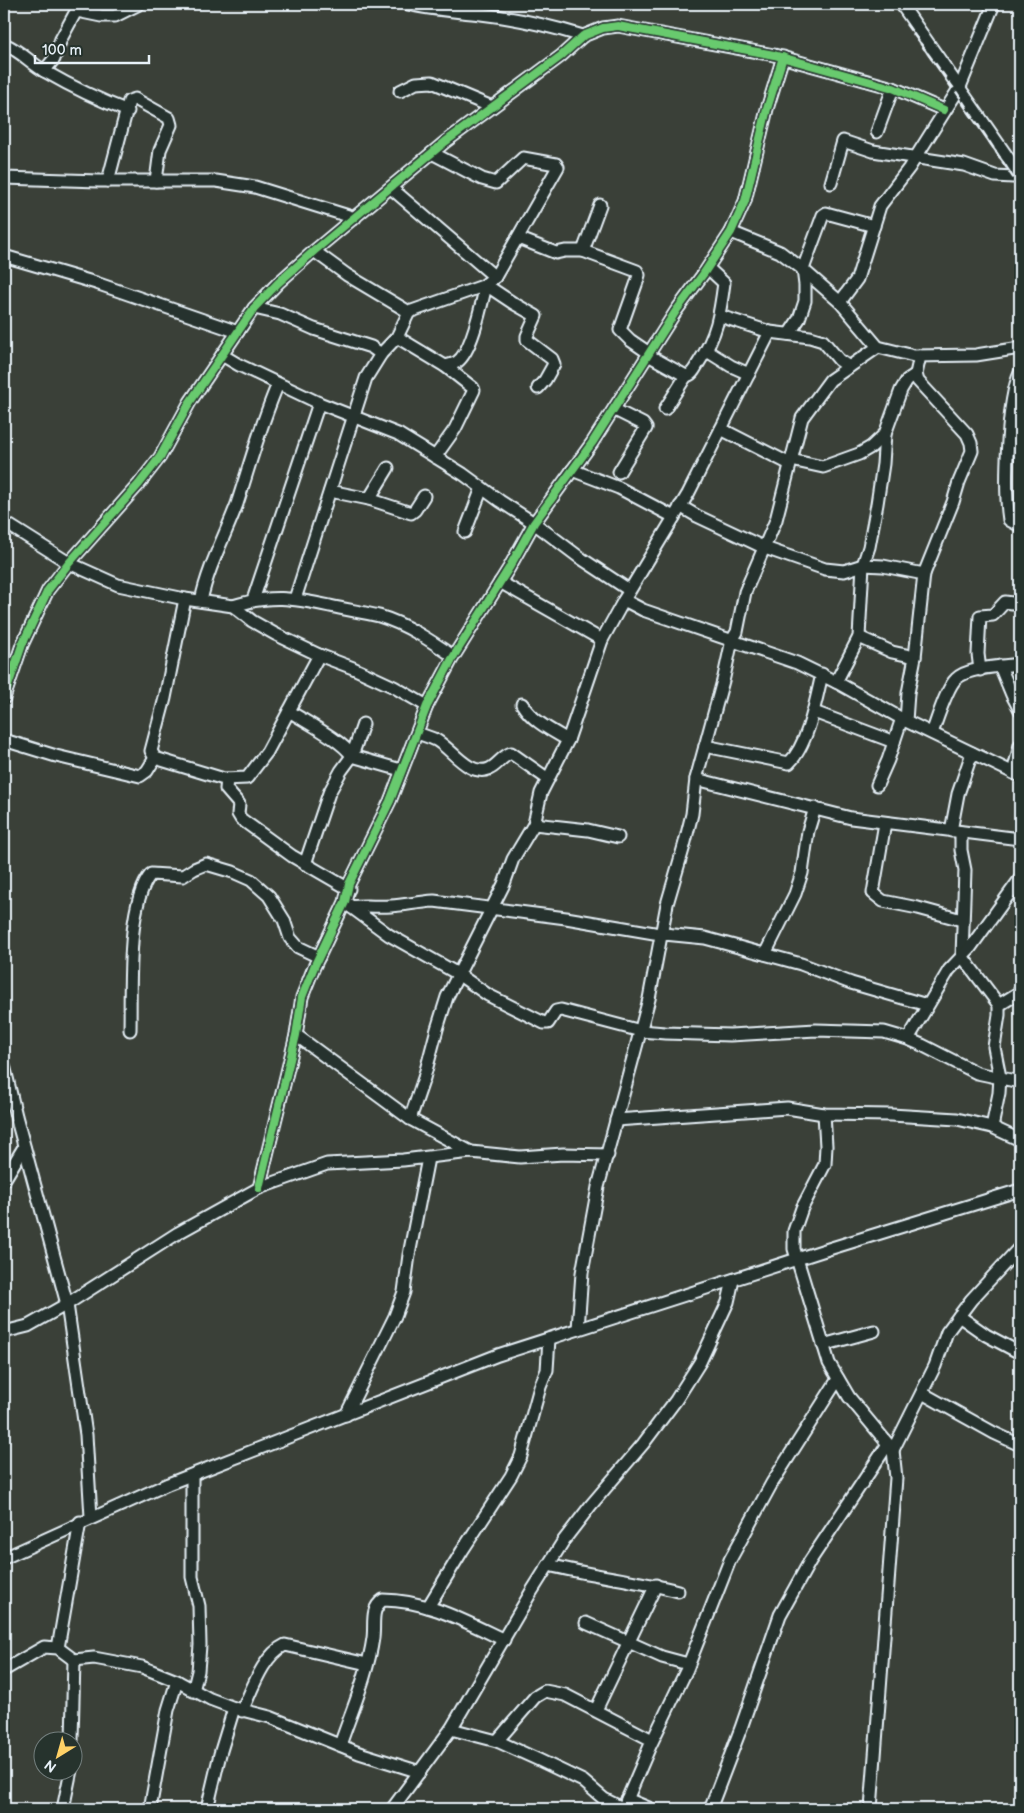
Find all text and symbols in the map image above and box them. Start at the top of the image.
scale bar [35,32,149,64]
text: 100 m [42,41,82,60]
north arrow [32,1730,82,1780]
text: N [41,1756,60,1776]

